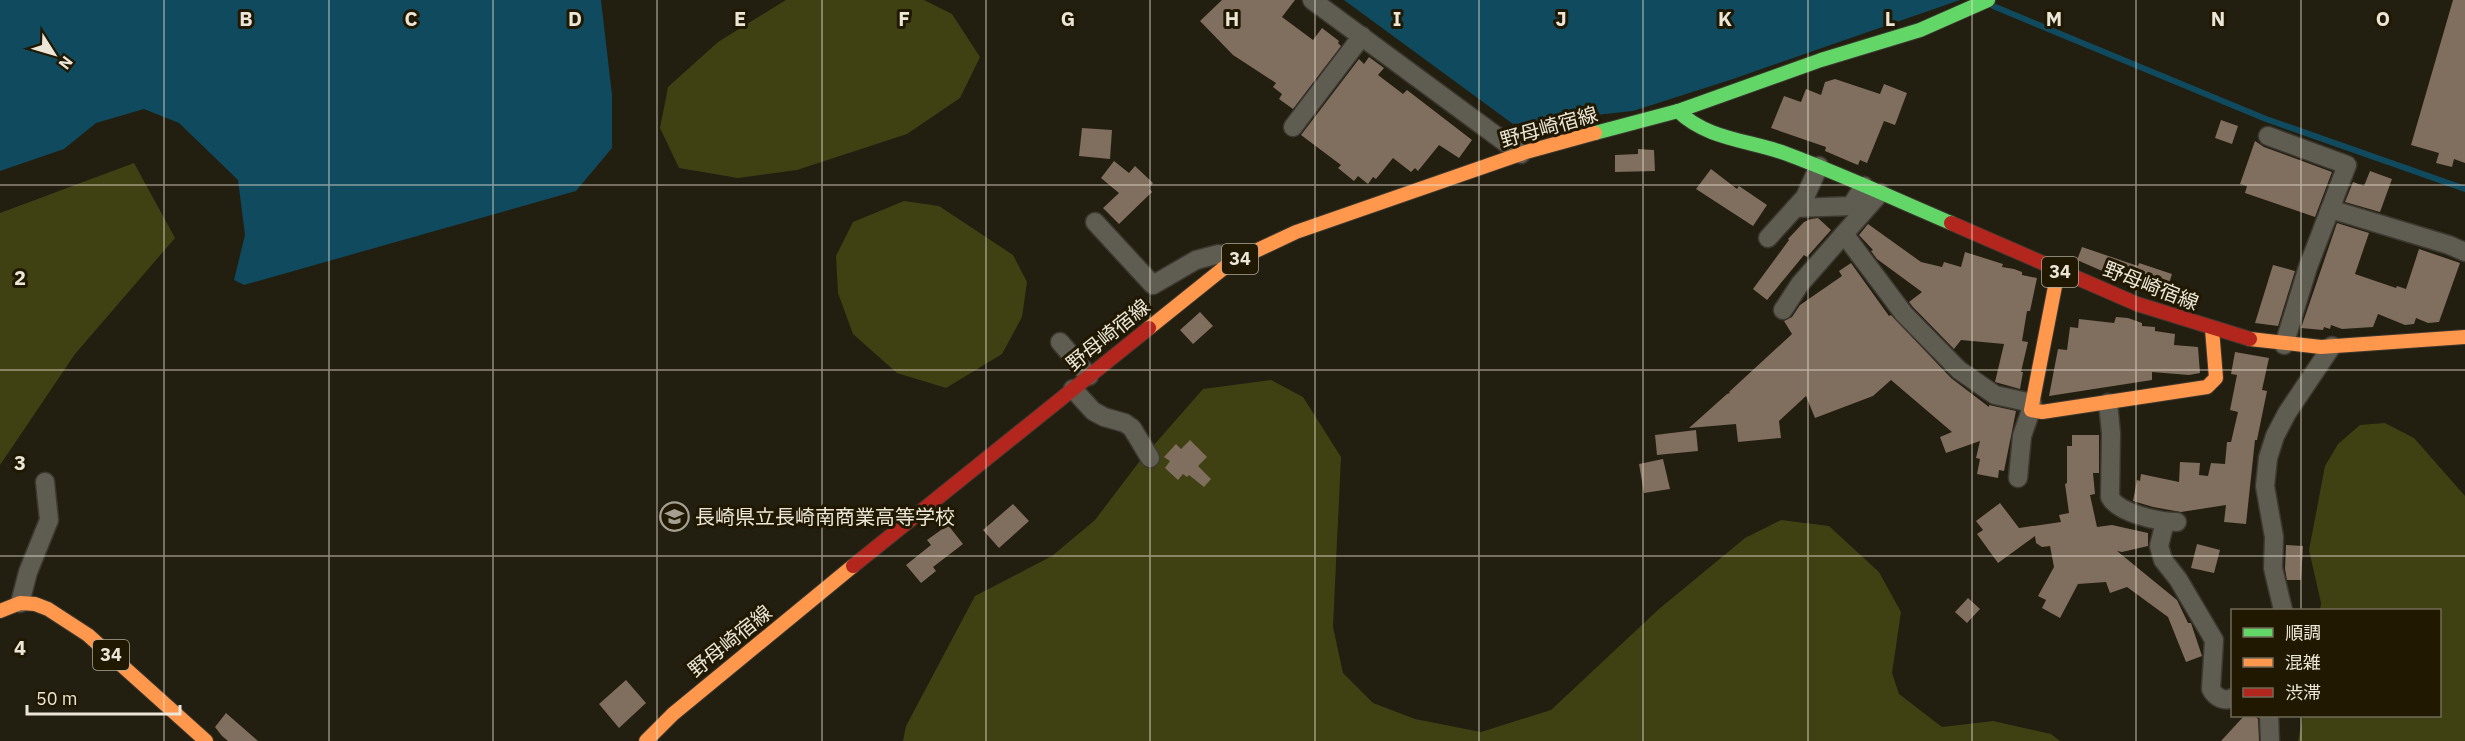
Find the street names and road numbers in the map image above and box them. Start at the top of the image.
street label: 野母崎宿線 [1497,100,1601,153]
road number: 34 [1222,244,1258,274]
street label: 野母崎宿線 [2100,255,2203,316]
road number: 34 [2042,257,2078,287]
street label: 野母崎宿線 [1060,293,1155,377]
street label: 野母崎宿線 [682,599,777,683]
road number: 34 [93,640,129,670]

